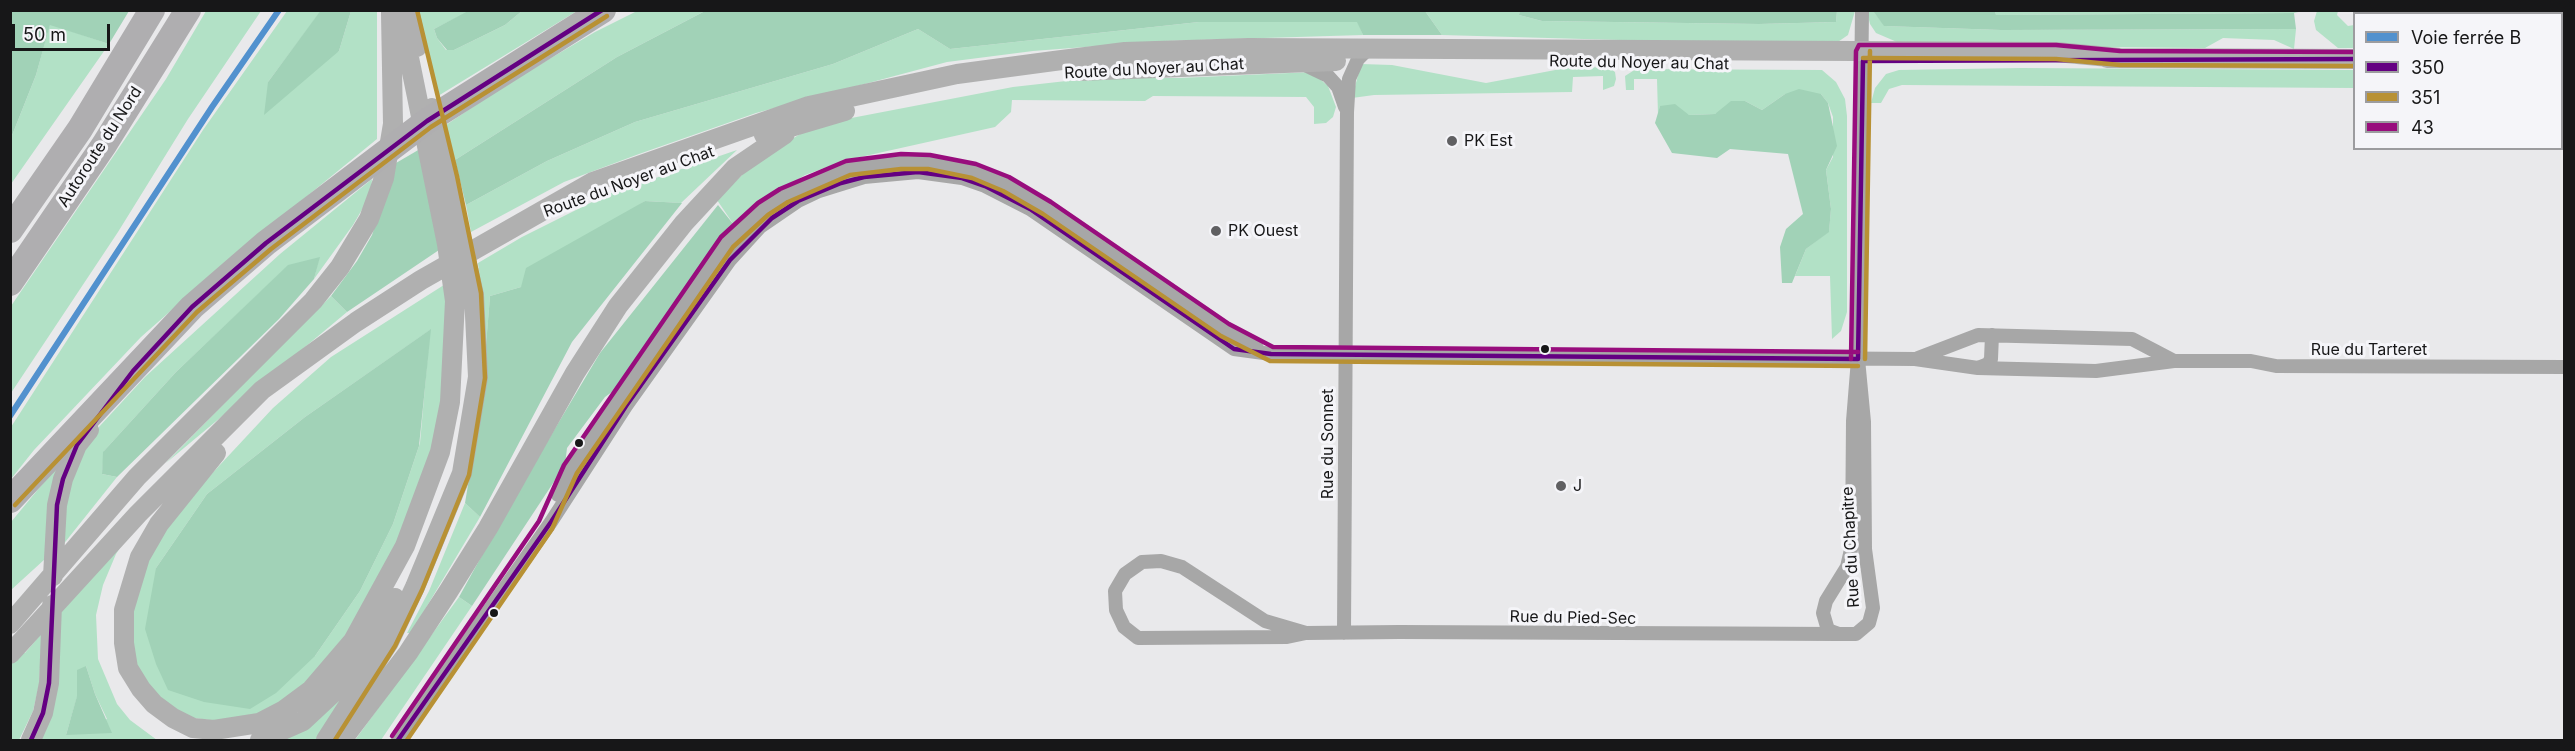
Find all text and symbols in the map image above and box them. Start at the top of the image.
scale bar [15,12,112,50]
legend [2353,12,2563,150]
text: 50 m [23,24,66,45]
text: Voie ferrée B [2411,27,2521,48]
street label: Route du Noyer au Chat [1549,52,1729,74]
street label: Route du Noyer au Chat [1064,55,1244,83]
text: 350 [2411,57,2444,78]
street label: Autoroute du Nord [54,83,146,211]
text: 351 [2411,87,2440,108]
text: 43 [2411,117,2434,138]
place label: PK Est [1464,131,1513,151]
marker: PK Est [1445,134,1459,148]
street label: Route du Noyer au Chat [541,142,717,222]
place label: PK Ouest [1228,221,1298,241]
marker: PK Ouest [1209,224,1223,238]
street label: Rue du Tarteret [2311,340,2427,360]
unlabelled marker [1539,343,1551,355]
street label: Rue du Sonnet [1318,389,1338,499]
unlabelled marker [573,437,585,449]
place label: J [1573,476,1582,496]
marker: J [1554,479,1568,493]
street label: Rue du Chapitre [1838,486,1864,608]
unlabelled marker [488,607,500,619]
street label: Rue du Pied-Sec [1510,607,1636,629]

